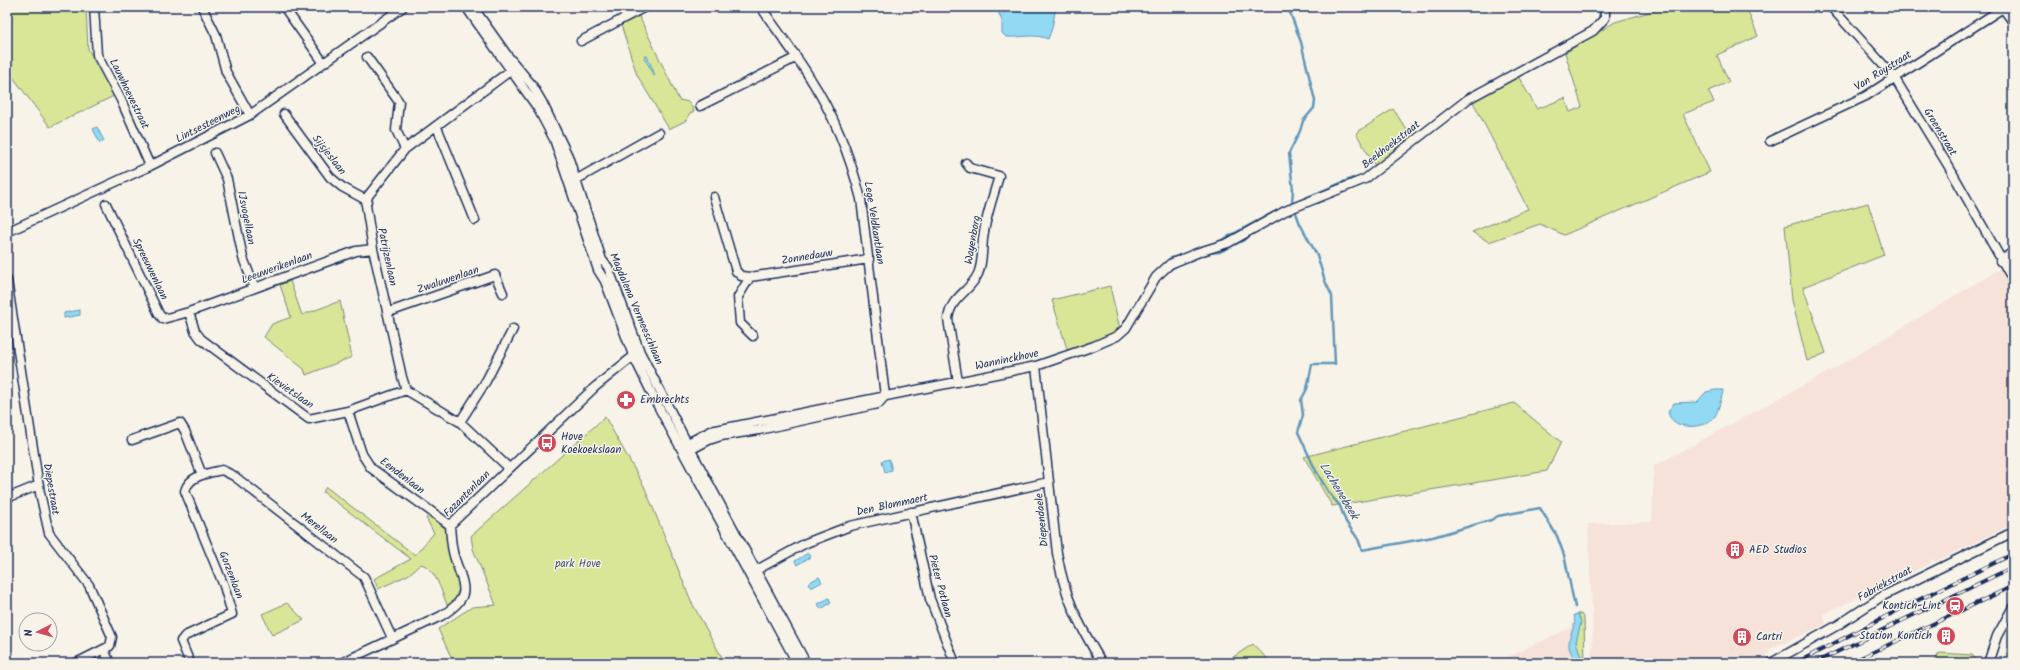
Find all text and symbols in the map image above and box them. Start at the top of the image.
street label: Van Roystraat [1851,46,1916,96]
street label: Lauwhoevestraat [104,56,154,133]
street label: Lintsesteenweg [172,100,244,148]
street label: Groenstraat [1919,105,1962,160]
street label: Beekhoekstraat [1358,116,1425,174]
street label: Sijsjeslaan [307,131,351,179]
street label: Lege Veldkantlaan [859,180,889,266]
street label: IJsvogellaan [232,189,260,247]
street label: Wayenborg [960,214,986,266]
street label: Patrijzenlaan [372,226,402,288]
street label: Spreeuwenlaan [127,235,173,303]
street label: Zonnedauw [780,244,835,270]
street label: Leeuwerikenlaan [239,247,315,289]
street label: Magdalena Vermeeschlaan [604,250,668,368]
street label: Zwaluwenlaan [415,261,482,299]
street label: Wanninckhove [974,344,1040,376]
street label: Kievietslaan [263,368,317,414]
pharmacy icon: Embrechts [615,389,637,411]
place label: Embrechts [640,391,690,409]
place label: Hove Koekoekslaan [561,428,621,459]
bus stop icon: Hove Koekoekslaan [536,432,558,454]
street label: Eendenlaan [376,453,428,499]
water label: Lachenebeek [1314,459,1365,525]
street label: Diepestraat [38,462,65,517]
street label: Fazantenlaan [439,466,495,522]
street label: Den Blommaert [855,489,930,521]
street label: Diependaele [1030,492,1054,548]
street label: Merellaan [296,507,342,549]
building icon: AED Studios [1724,539,1746,561]
place label: AED Studios [1749,541,1807,559]
street label: Gorzenlaan [214,548,248,602]
street label: Pieter Potlaan [923,552,957,620]
park label: park Hove [554,555,601,573]
street label: Fabriekstraat [1854,561,1916,606]
station icon: Kontich-Lint [1944,595,1966,617]
place label: Kontich-Lint [1882,597,1942,615]
north arrow [18,612,58,652]
building icon: Station Kontich [1935,625,1957,647]
building icon: Cartri [1731,626,1753,648]
place label: Station Kontich [1860,627,1932,645]
text: N [20,628,38,637]
place label: Cartri [1756,628,1782,646]

